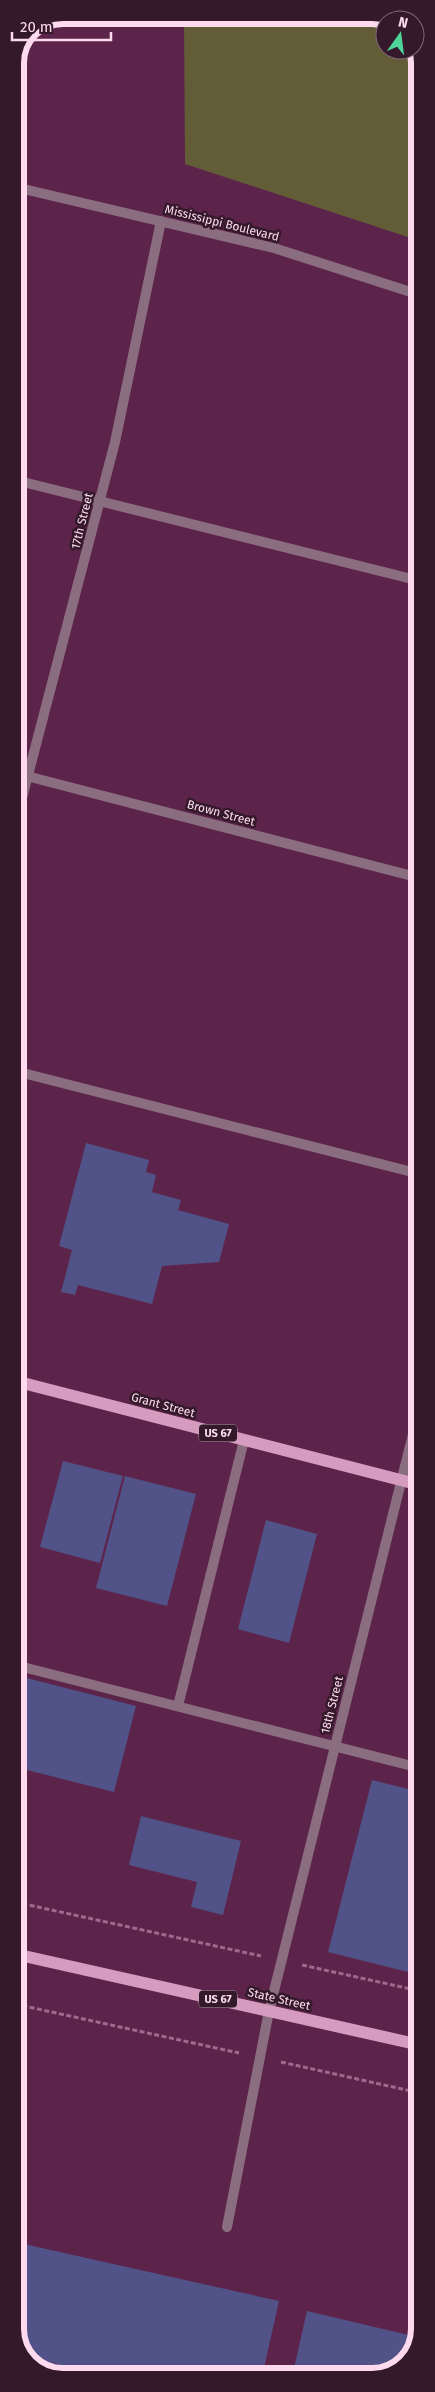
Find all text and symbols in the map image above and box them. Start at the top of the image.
scale bar [12,10,111,42]
north arrow [375,10,425,60]
text: N [396,13,410,32]
text: 20 m [20,18,53,36]
street label: Mississippi Boulevard [163,202,281,244]
street label: 17th Street [68,491,96,551]
street label: Brown Street [185,797,257,829]
street label: Grant Street [130,1390,197,1420]
road number: US 67 [199,1425,237,1442]
street label: 18th Street [318,1674,346,1735]
street label: State Street [246,1985,312,2013]
road number: US 67 [199,1990,237,2008]

